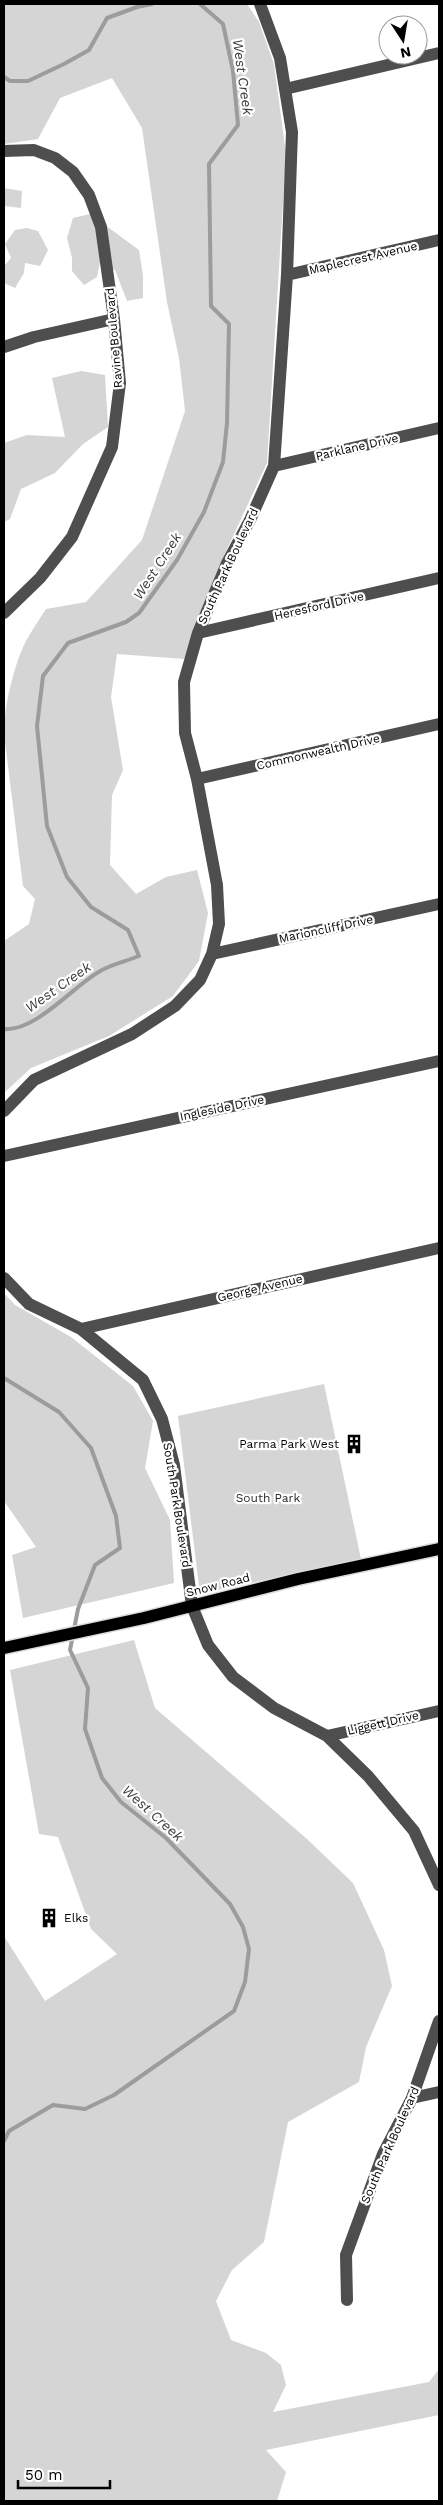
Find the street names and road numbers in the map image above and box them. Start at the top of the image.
street label: Maplecrest Avenue [307,239,419,277]
street label: Ravine Boulevard [103,287,125,389]
street label: Parklane Drive [314,431,400,463]
street label: South Park Boulevard [195,506,261,626]
street label: Heresford Drive [273,589,365,623]
street label: Commonwealth Drive [255,731,381,773]
street label: Marioncliff Drive [278,912,375,946]
street label: Ingleside Drive [179,1092,265,1124]
street label: George Avenue [216,1271,304,1305]
street label: South Park Boulevard [160,1441,194,1569]
street label: Snow Road [185,1570,251,1600]
street label: Liggett Drive [346,1708,420,1738]
street label: South Park Boulevard [358,2084,422,2206]

